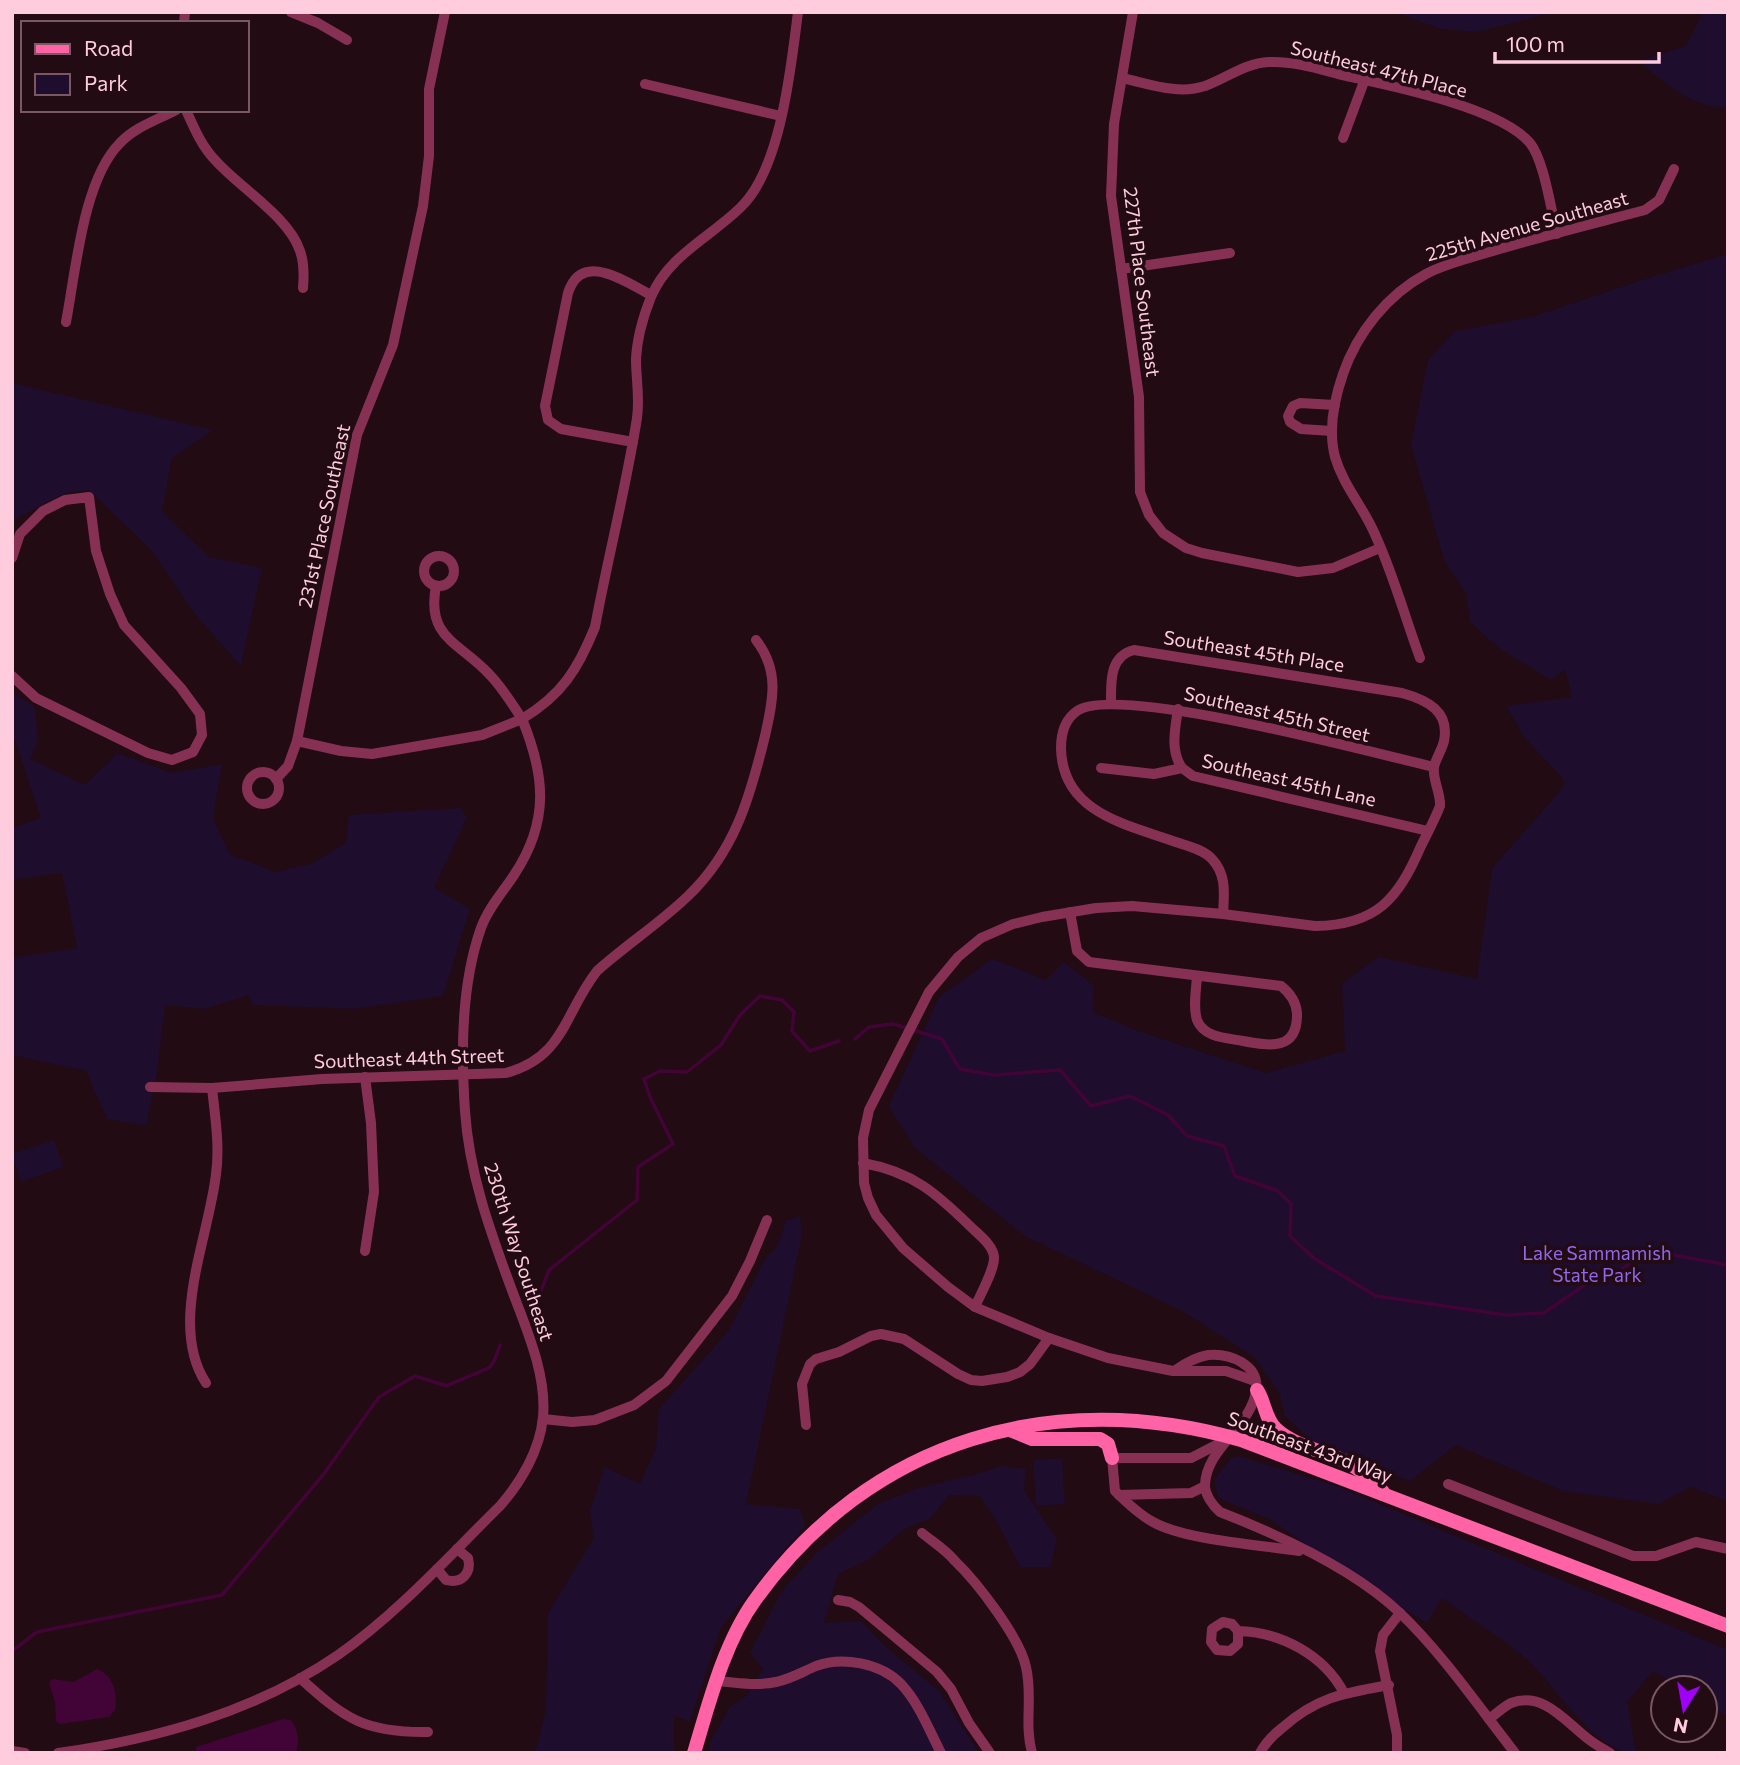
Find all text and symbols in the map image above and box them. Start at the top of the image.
legend [21,21,248,112]
scale bar [1495,21,1660,65]
text: 100 m [1506,31,1565,56]
text: Road [84,35,133,60]
street label: Southeast 47th Place [1288,35,1470,102]
text: Park [84,70,128,95]
street label: 227th Place Southeast [1119,186,1166,378]
street label: 225th Avenue Southeast [1423,186,1631,265]
street label: 231st Place Southeast [293,422,354,610]
street label: Southeast 45th Place [1162,625,1346,676]
street label: Southeast 45th Street [1182,681,1373,746]
street label: Southeast 45th Lane [1200,748,1378,811]
street label: Southeast 44th Street [313,1043,505,1072]
street label: 230th Way Southeast [480,1160,559,1344]
park label: Lake Sammamish State Park [1522,1241,1672,1286]
street label: Southeast 43rd Way [1225,1406,1396,1487]
north arrow [1649,1674,1719,1744]
text: N [1671,1714,1690,1739]

